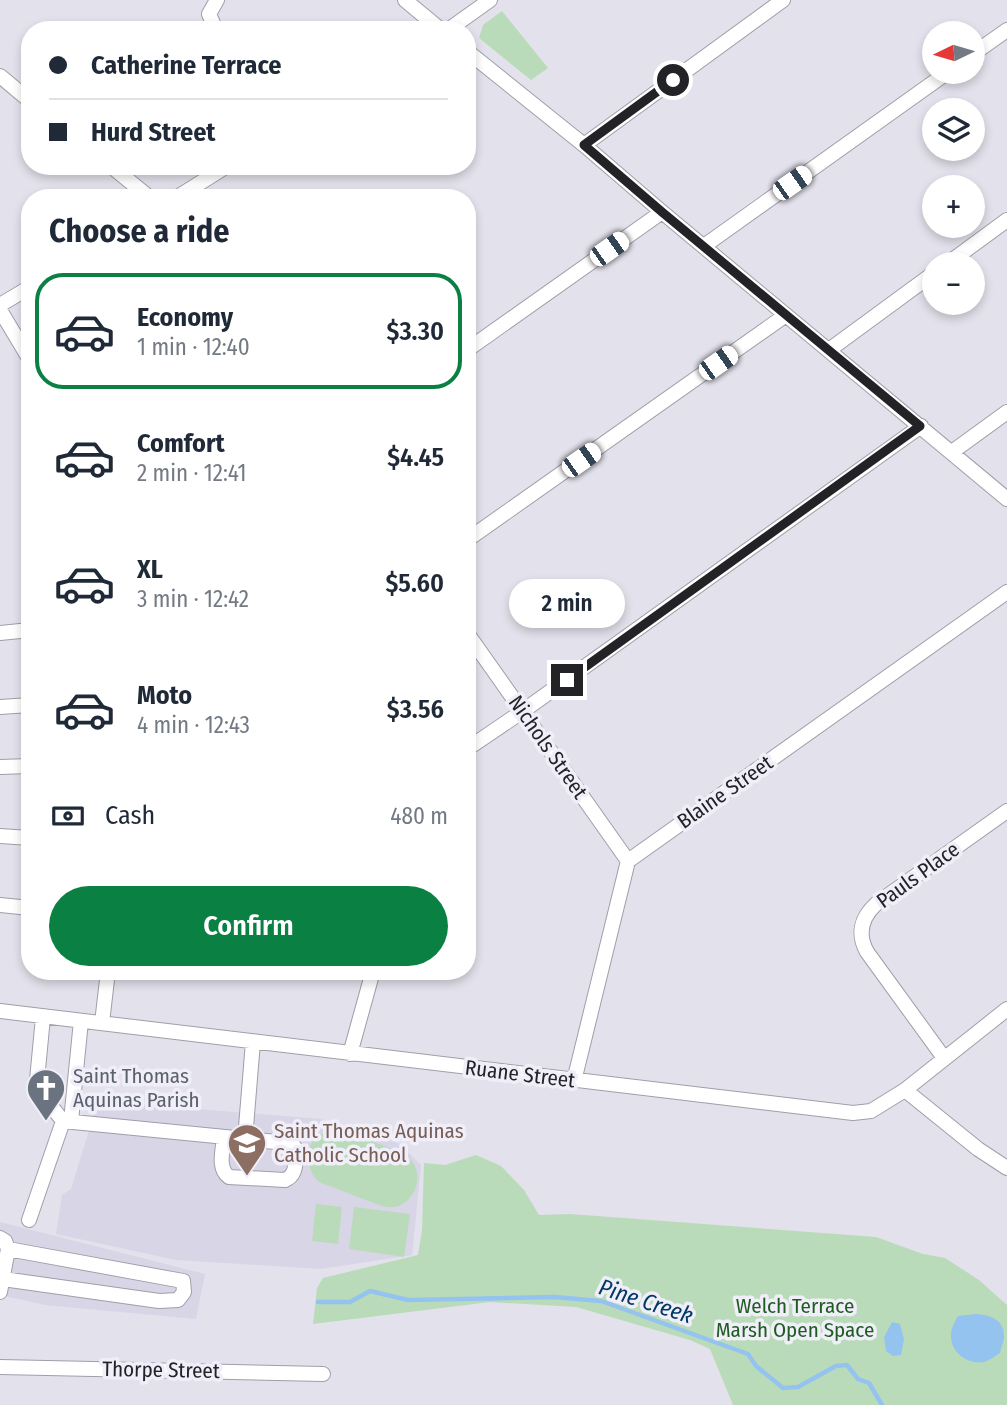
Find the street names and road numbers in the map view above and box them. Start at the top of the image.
street label: Nichols Street [503,690,593,804]
street label: Blaine Street [672,750,778,834]
street label: Pauls Place [871,836,965,914]
street label: Ruane Street [463,1054,577,1094]
street label: Thorpe Street [102,1356,220,1384]

